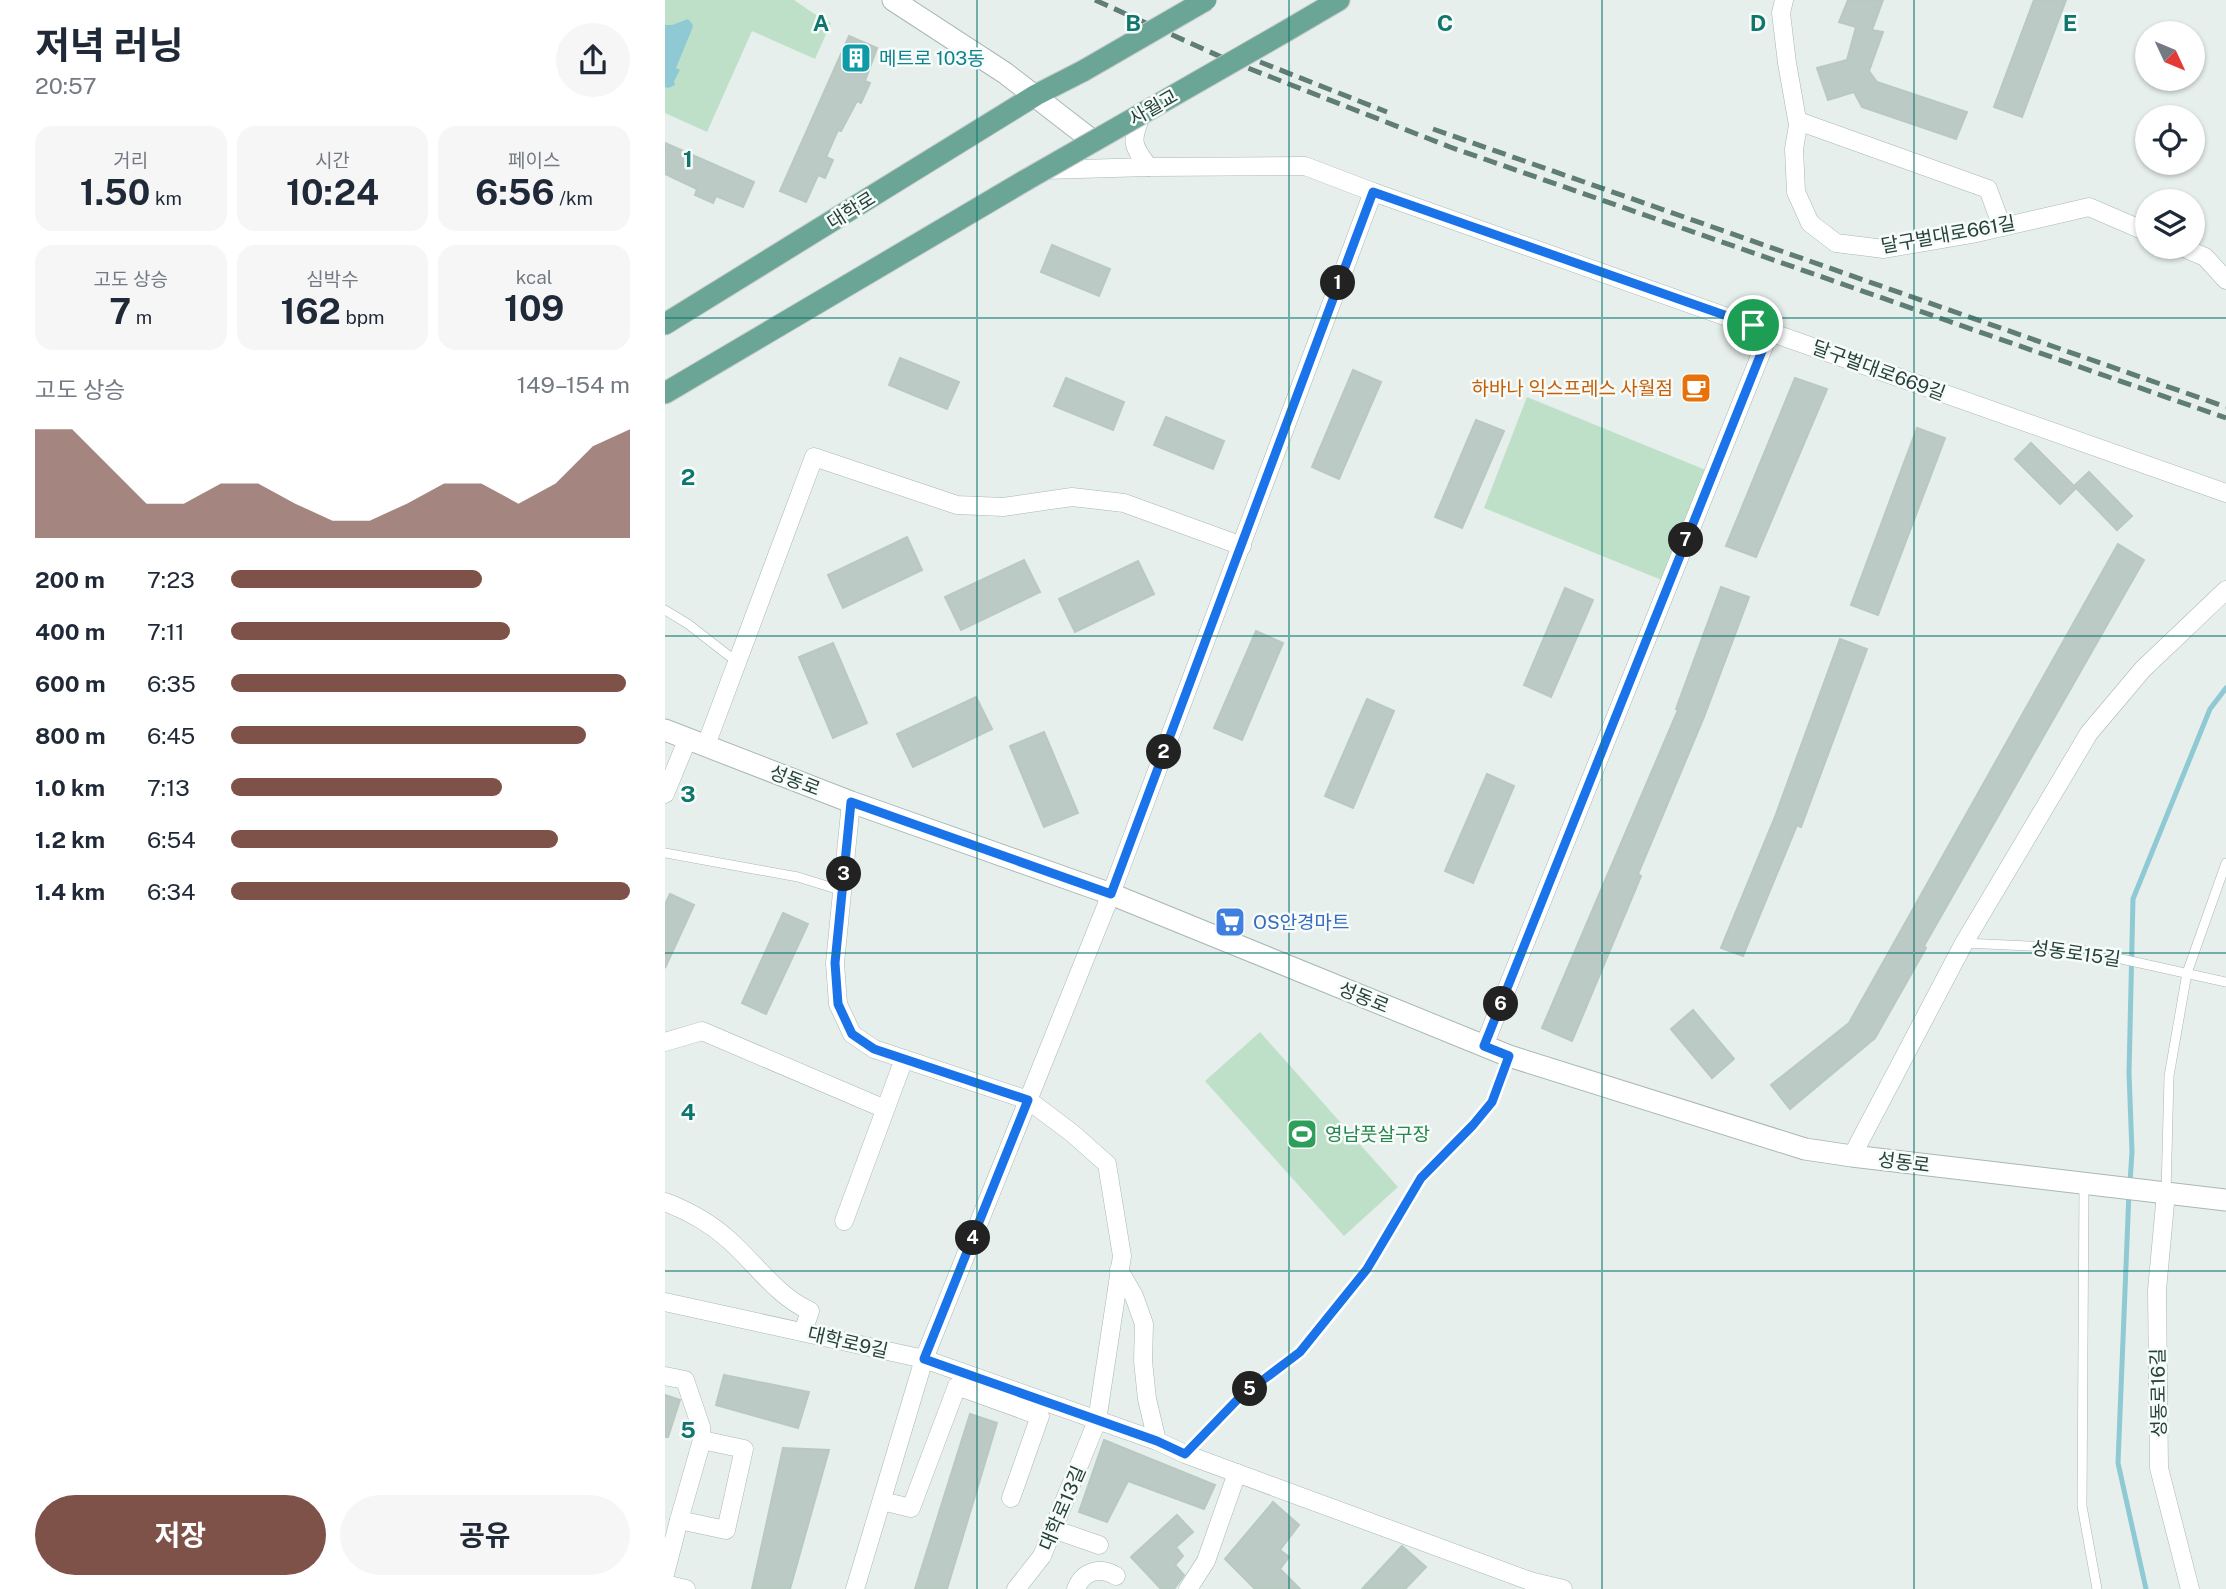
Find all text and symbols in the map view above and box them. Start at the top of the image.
text: A [813,9,830,36]
text: B [1125,9,1141,36]
text: C [1437,9,1453,36]
text: D [1750,9,1766,36]
text: E [2063,9,2077,36]
north arrow [2135,21,2205,91]
map controls [2135,21,2205,259]
text: 저녁 러닝 [35,23,183,68]
button: share [556,23,630,97]
building icon: 메트로 103동 [839,41,873,75]
place label: 메트로 103동 [879,47,985,69]
text: 20:57 [35,72,97,99]
street label: 사월교 [1125,84,1181,130]
button: locate [2135,105,2205,175]
text: 1 [683,145,693,172]
text: 거리 [113,149,148,171]
text: 시간 [315,149,350,171]
text: 페이스 [508,149,560,171]
text: 1.50 [80,172,150,213]
text: 10:24 [286,172,379,213]
text: 6:56 [475,172,555,213]
text: km [150,187,182,209]
text: /km [555,187,593,209]
street label: 대학로 [823,187,879,233]
button: layers [2135,189,2205,259]
street label: 달구벌대로661길 [1879,211,2017,257]
text: kcal [516,266,553,288]
pin: 1 [1321,266,1355,300]
text: 고도 상승 [94,268,168,290]
text: 심박수 [306,268,359,290]
text: 1 [1333,271,1342,293]
text: 109 [504,288,564,329]
text: 7 [109,291,131,332]
text: 162 [280,291,341,332]
pin [1723,295,1783,355]
text: m [131,306,152,328]
text: bpm [341,306,385,328]
icon: arrive [1734,306,1772,344]
street label: 달구벌대로669길 [1809,336,1949,404]
text: 149–154 m [517,371,630,398]
cafe icon: 하바나 익스프레스 사월점 [1679,371,1713,405]
text: 고도 상승 [35,376,125,403]
place label: 하바나 익스프레스 사월점 [1471,377,1673,399]
text: 2 [681,463,695,490]
pin: 7 [1669,522,1703,558]
text: 7 [1680,528,1691,550]
text: 200 m [35,566,105,593]
text: 7:23 [147,566,195,593]
text: 400 m [35,618,105,645]
text: 7:11 [147,618,185,645]
text: 600 m [35,670,105,697]
text: 6:35 [147,670,196,697]
text: 800 m [35,722,106,749]
text: 6:45 [147,722,195,749]
pin: 2 [1147,734,1181,770]
text: 2 [1157,740,1170,762]
street label: 성동로 [767,760,823,800]
text: 1.0 km [35,774,105,801]
text: 7:13 [147,774,190,801]
text: 3 [680,780,696,807]
text: 1.2 km [35,826,105,853]
text: 6:54 [147,826,196,853]
pin: 3 [827,856,861,892]
text: 3 [837,862,850,884]
text: 1.4 km [35,878,105,905]
text: 6:34 [147,878,195,905]
supermarket icon: OS안경마트 [1213,905,1247,939]
place label: OS안경마트 [1253,911,1350,933]
street label: 성동로15길 [2030,936,2122,970]
street label: 성동로 [1336,977,1392,1017]
pin: 6 [1483,986,1519,1021]
text: 6 [1494,992,1507,1014]
text: 4 [680,1098,696,1125]
sports icon: 영남풋살구장 [1285,1117,1319,1151]
place label: 영남풋살구장 [1325,1123,1430,1145]
street label: 성동로 [1877,1148,1931,1176]
pin: 4 [955,1220,991,1256]
text: 4 [966,1226,979,1248]
street label: 대학로9길 [806,1322,890,1362]
street label: 성동로16길 [2146,1348,2170,1438]
pin: 5 [1233,1372,1267,1406]
text: 5 [1243,1377,1256,1399]
text: 5 [680,1416,696,1443]
street label: 대학로13길 [1034,1462,1090,1554]
button: 저장 [35,1495,326,1575]
button: 공유 [340,1495,630,1575]

